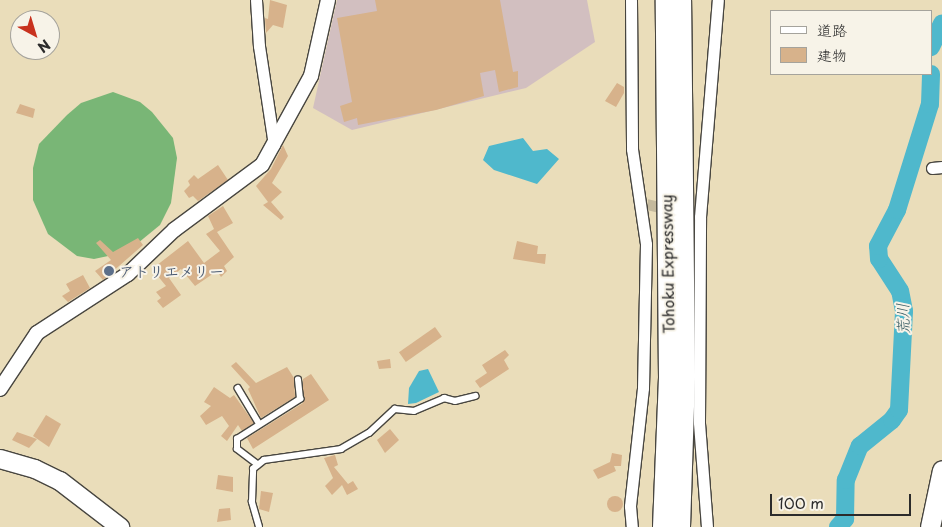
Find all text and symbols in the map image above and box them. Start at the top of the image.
north arrow [10,10,60,60]
legend [770,10,932,75]
text: 道路 [817,18,847,41]
text: N [33,35,55,58]
text: 建物 [817,43,847,66]
street label: Tohoku Expressway [657,194,677,334]
place label: アトリエメリー [119,262,224,280]
marker: アトリエメリー [103,265,115,277]
water label: 荒川 [892,303,912,335]
scale bar [772,484,913,516]
text: 100 m [778,491,824,514]

